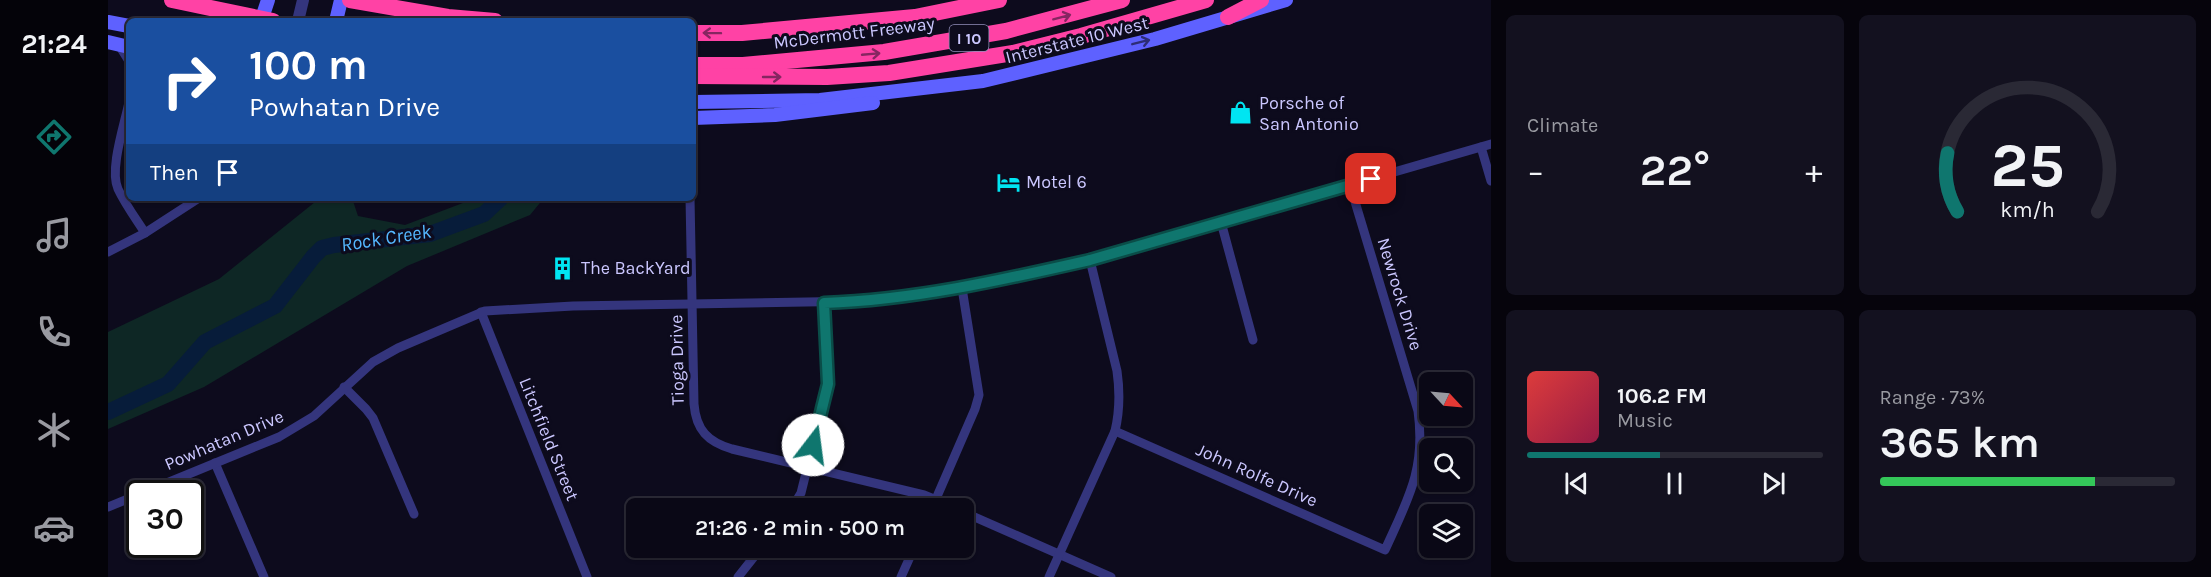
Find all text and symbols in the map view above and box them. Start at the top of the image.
one-way arrow [1052,10,1071,22]
street label: McDermott Freeway [772,12,937,54]
street label: Interstate 10 West [1003,12,1151,68]
road number: I 10 [950,25,988,51]
one-way arrow [702,27,722,39]
text: 21:24 [21,28,87,60]
one-way arrow [1131,36,1150,48]
text: 100 m [249,40,368,90]
icon: right [150,42,228,120]
one-way arrow [860,48,880,59]
one-way arrow [762,71,782,83]
text: Powhatan Drive [249,91,440,123]
place label: Porsche of San Antonio [1259,92,1359,135]
shop icon: Porsche of San Antonio [1228,100,1254,126]
text: Climate [1527,114,1598,137]
icon: directions [33,116,75,158]
text: 25 [1990,129,2064,202]
text: 22° [1639,144,1710,196]
text: − [1527,152,1544,190]
text: + [1805,152,1822,190]
pin [1345,153,1396,204]
icon: arrive [211,156,244,189]
text: Then [150,160,199,186]
icon: arrive [1354,162,1387,195]
hotel icon: Motel 6 [995,169,1021,195]
place label: Motel 6 [1026,171,1087,193]
text: km/h [2000,197,2054,222]
icon: music [33,214,75,256]
water label: Rock Creek [339,219,434,256]
street label: Newrock Drive [1372,235,1428,353]
building icon: The BackYard [550,255,576,281]
place label: The BackYard [581,257,691,279]
icon: phone [33,311,75,353]
street label: Tioga Drive [665,315,689,405]
north arrow [1419,372,1473,426]
map controls [1419,372,1473,558]
street label: Litchfield Street [514,374,584,504]
text: 106.2 FM [1617,383,1707,409]
text: Range · 73% [1880,386,1985,409]
street label: Powhatan Drive [161,405,287,475]
icon: climate [33,409,75,451]
text: Music [1617,409,1673,432]
position arrow [781,413,845,477]
text: 365 km [1880,416,2040,468]
street label: John Rolfe Drive [1193,438,1321,512]
button: search [1419,438,1473,492]
icon: previous [1560,467,1593,500]
icon: pause [1658,467,1691,500]
icon: next [1757,467,1790,500]
speed limit sign: 30 [126,480,204,558]
button: layers [1419,504,1473,558]
icon: car [33,507,75,549]
text: 21:26 · 2 min · 500 m [695,515,905,541]

